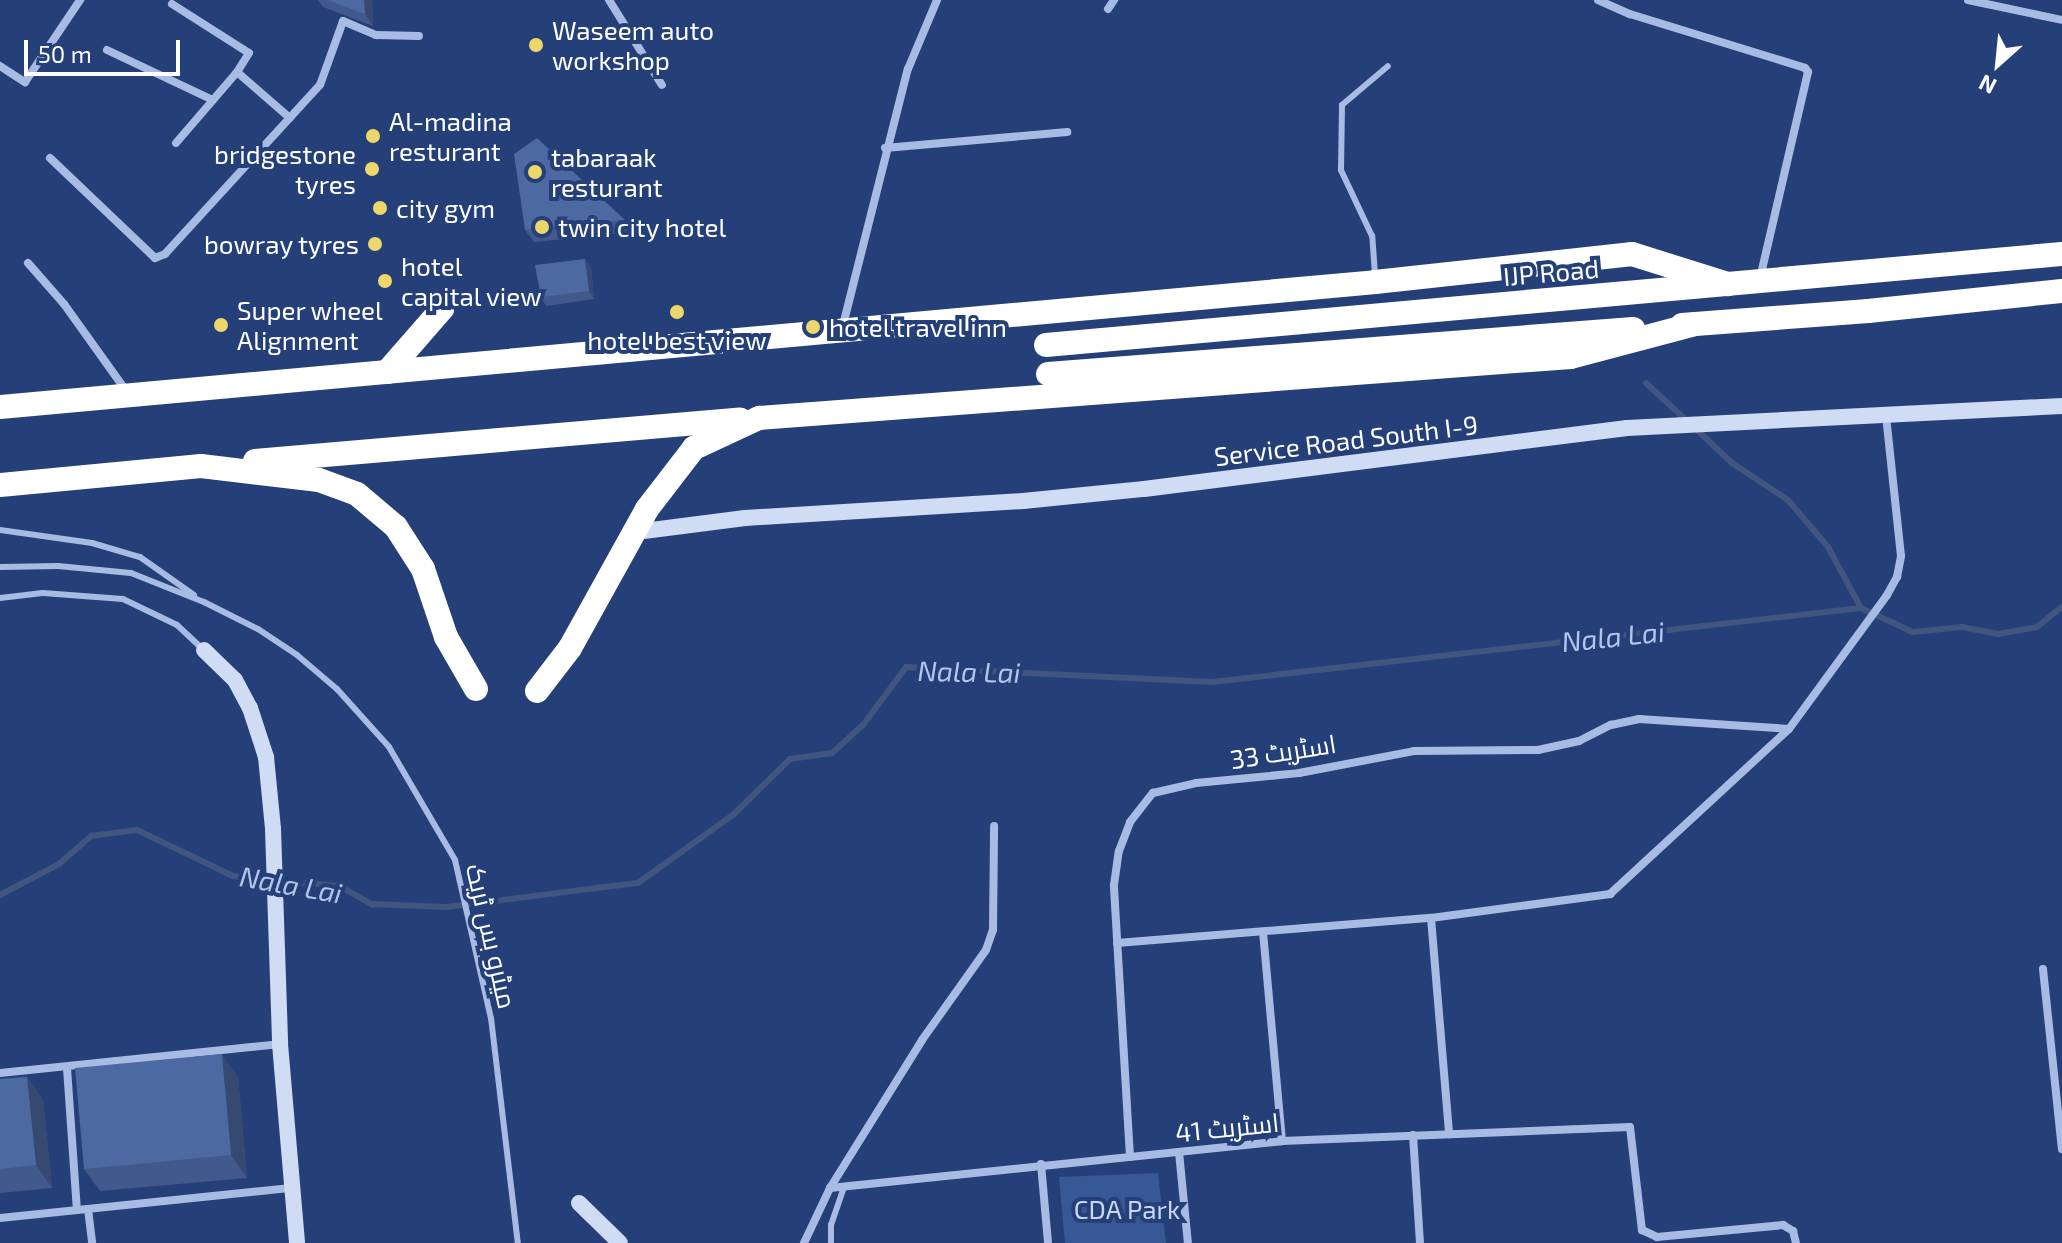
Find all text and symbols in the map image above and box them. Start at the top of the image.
place label: Waseem auto workshop [552,14,714,76]
scale bar [28,24,184,74]
north arrow [1958,24,2038,104]
marker: Waseem auto workshop [527,36,545,54]
text: 50 m [38,39,92,68]
text: N [1974,70,2000,101]
place label: Al-madina resturant [389,105,512,166]
marker: Al-madina resturant [364,127,382,145]
place label: bridgestone tyres [214,138,356,200]
place label: tabaraak resturant [551,141,663,202]
marker: bridgestone tyres [363,160,381,178]
marker: tabaraak resturant [526,163,544,181]
place label: city gym [396,192,496,224]
marker: city gym [371,199,389,217]
place label: twin city hotel [558,211,727,243]
marker: twin city hotel [533,218,551,236]
place label: bowray tyres [203,228,359,260]
marker: bowray tyres [366,235,384,253]
place label: hotel capital view [401,250,543,312]
street label: IJP Road [1501,252,1601,292]
marker: hotel capital view [376,272,394,290]
place label: Super wheel Alignment [237,294,384,356]
marker: hotel best view [668,303,686,321]
place label: hotel travel inn [829,311,1009,343]
marker: Super wheel Alignment [212,316,230,334]
marker: hotel travel inn [804,318,822,336]
place label: hotel best view [587,324,767,356]
street label: Service Road South I-9 [1212,408,1480,472]
water label: Nala Lai [1560,614,1666,658]
water label: Nala Lai [917,653,1021,689]
street label: اسٹریٹ 33 [1228,727,1338,775]
water label: Nala Lai [237,858,345,910]
street label: میٹرو بس ٹریک [460,860,524,1012]
street label: اسٹریٹ 41 [1174,1106,1280,1148]
park label: CDA Park [1073,1193,1181,1225]

